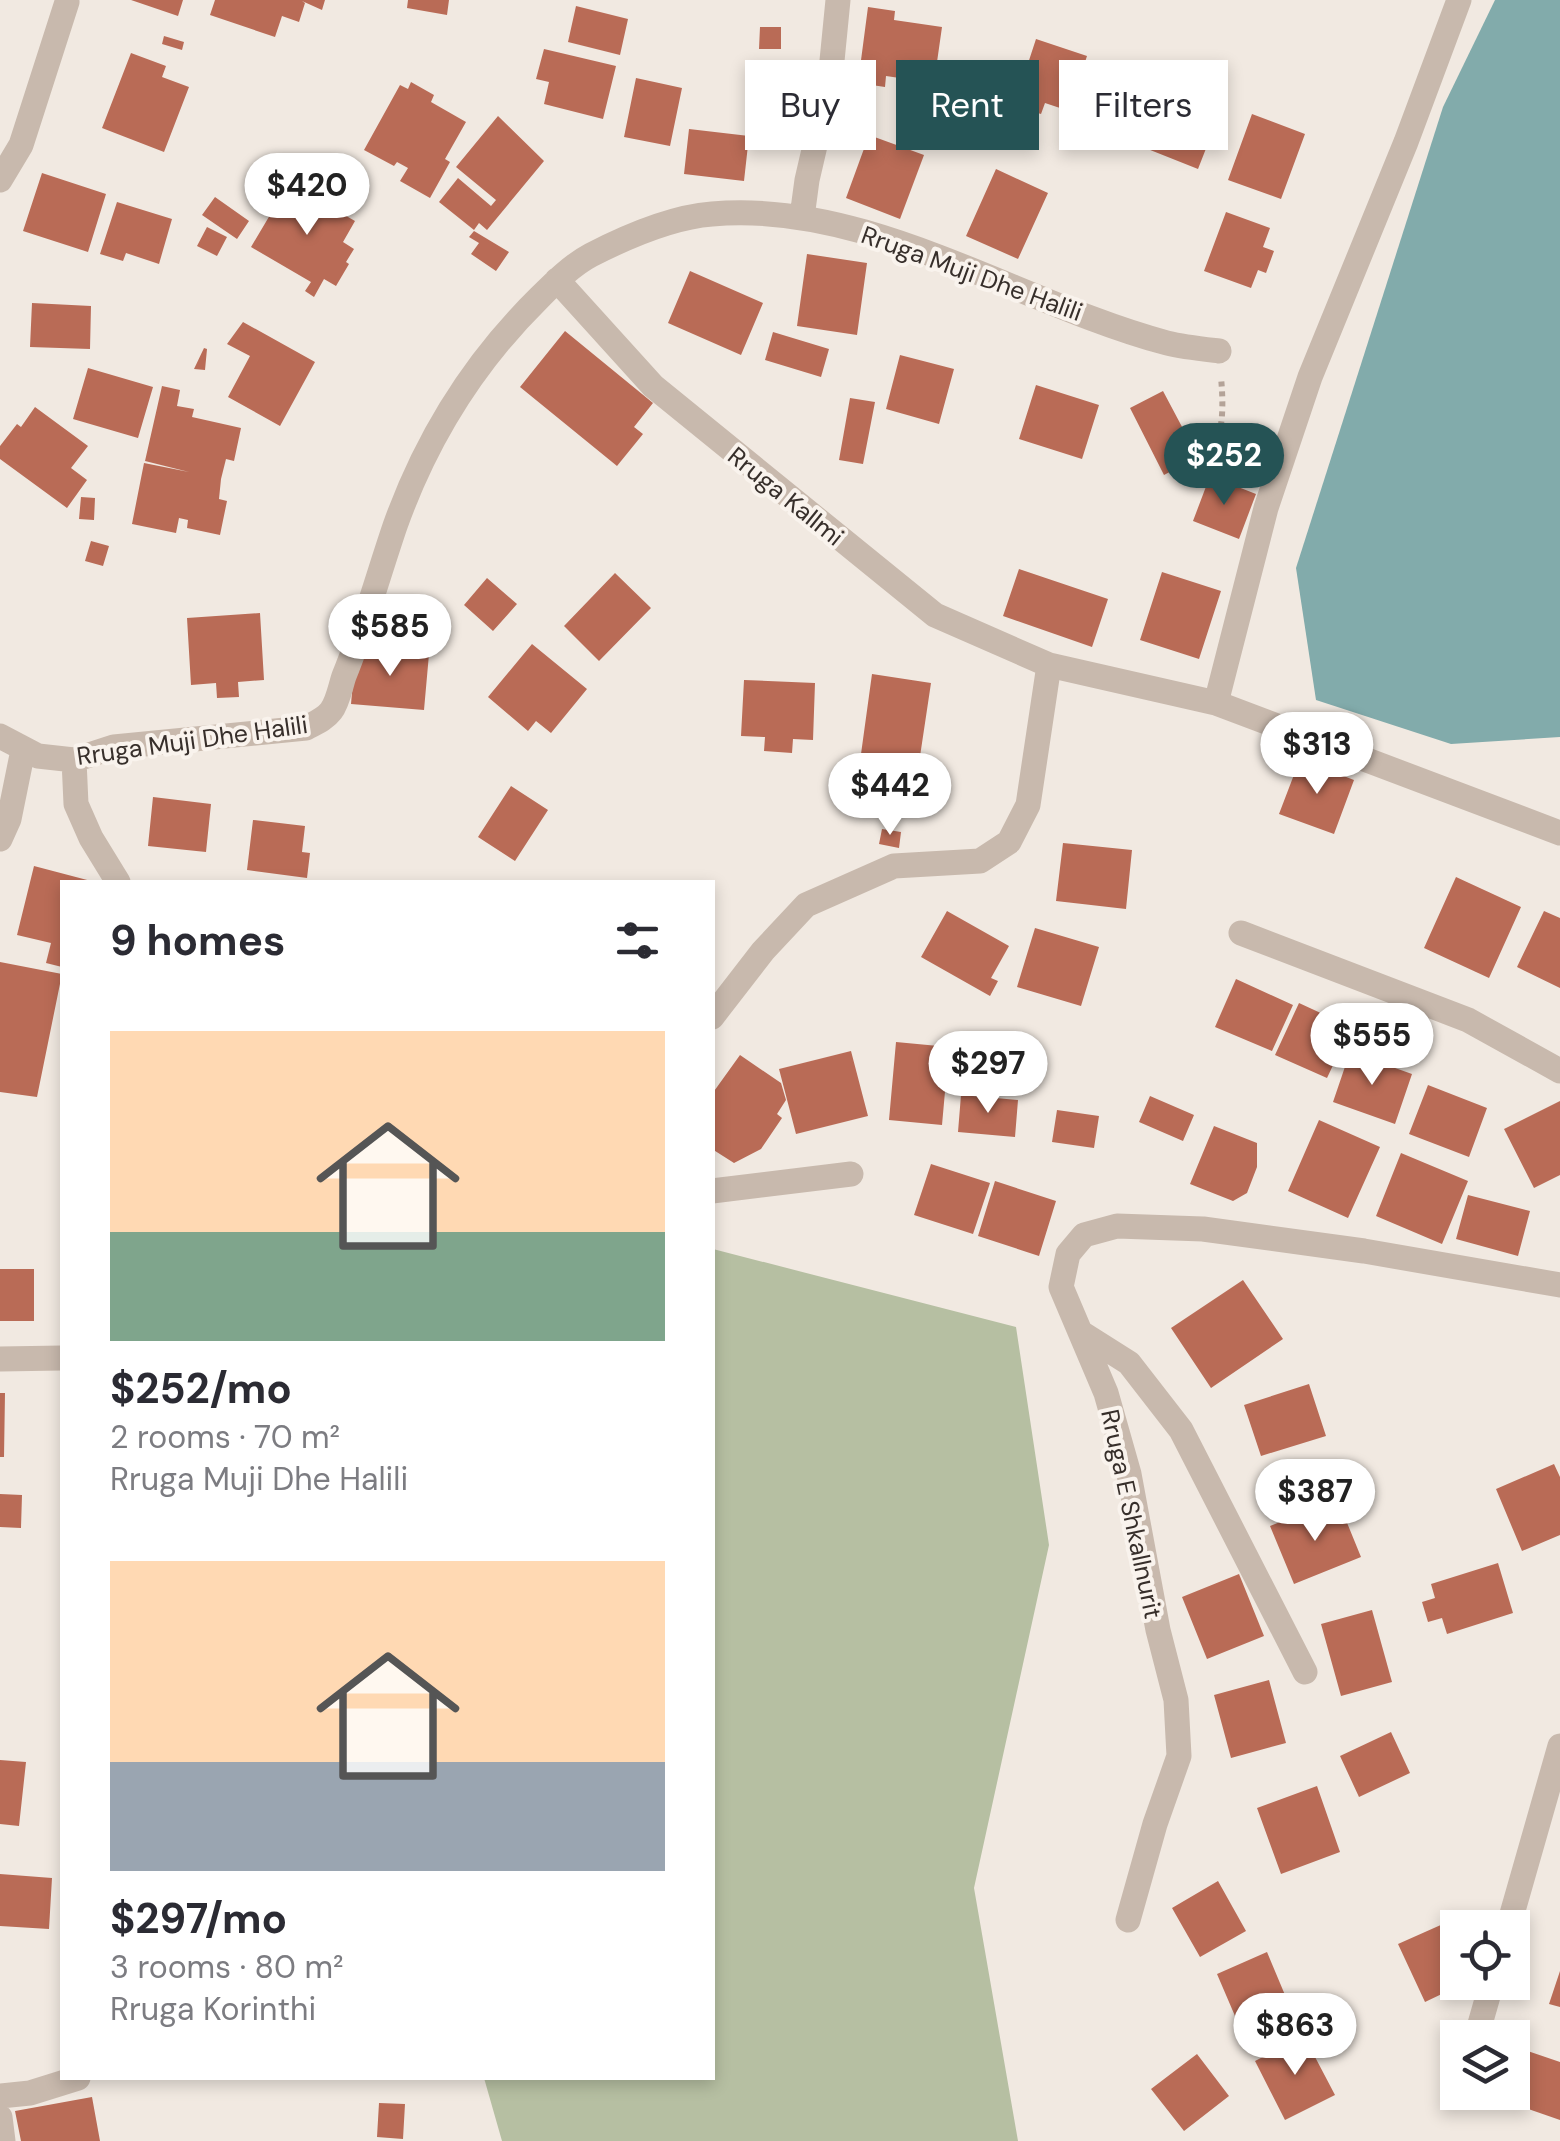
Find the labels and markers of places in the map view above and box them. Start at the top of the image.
pin: $420 [248,153,366,238]
pin: $252 [1165,423,1283,508]
pin: $585 [331,594,449,679]
pin: $313 [1258,712,1376,797]
pin: $442 [831,753,949,838]
pin: $555 [1313,1003,1431,1088]
pin: $297 [929,1031,1047,1116]
pin: $387 [1256,1459,1374,1544]
pin: $863 [1236,1993,1354,2078]

